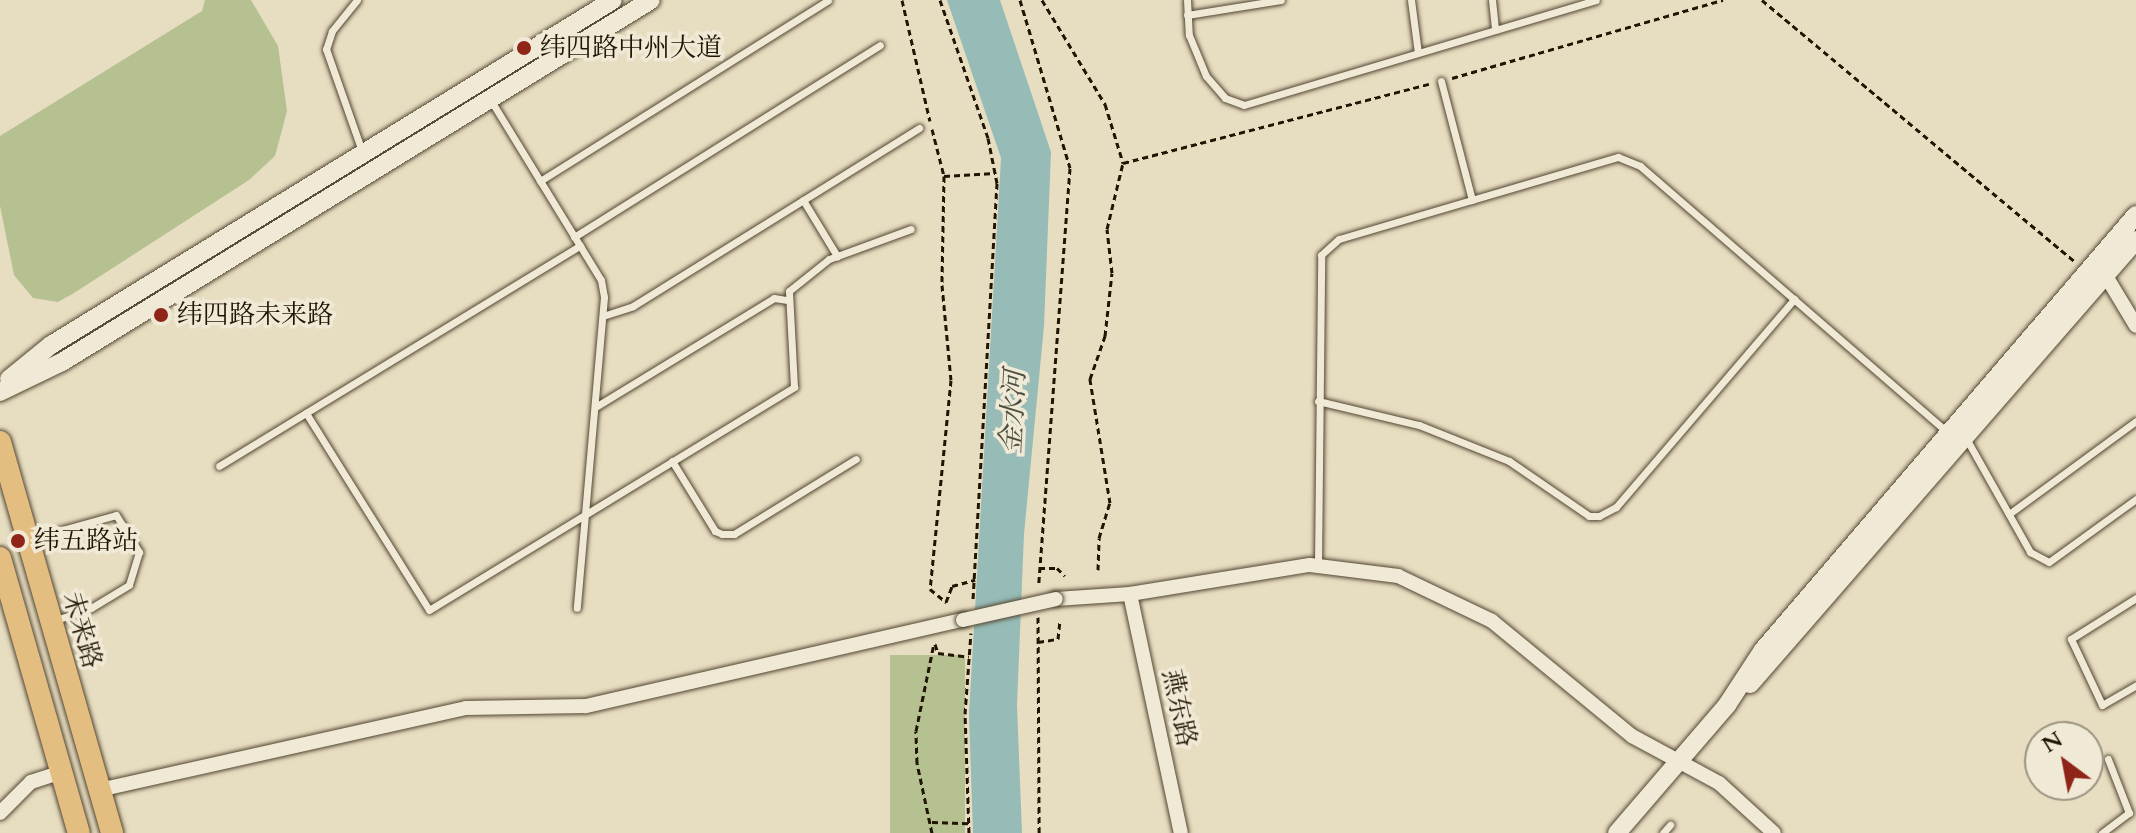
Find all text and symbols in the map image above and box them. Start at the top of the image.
place label: 纬四路中州大道 [540,32,722,64]
marker: 纬四路中州大道 [515,39,533,57]
place label: 纬四路未来路 [177,299,333,331]
marker: 纬四路未来路 [152,306,170,324]
water label: 金水河 [994,369,1032,455]
place label: 纬五路站 [34,525,138,557]
marker: 纬五路站 [9,532,27,550]
street label: 未来路 [56,588,108,672]
street label: 燕东路 [1156,667,1202,749]
north arrow [2024,721,2104,801]
text: N [2036,725,2068,760]

